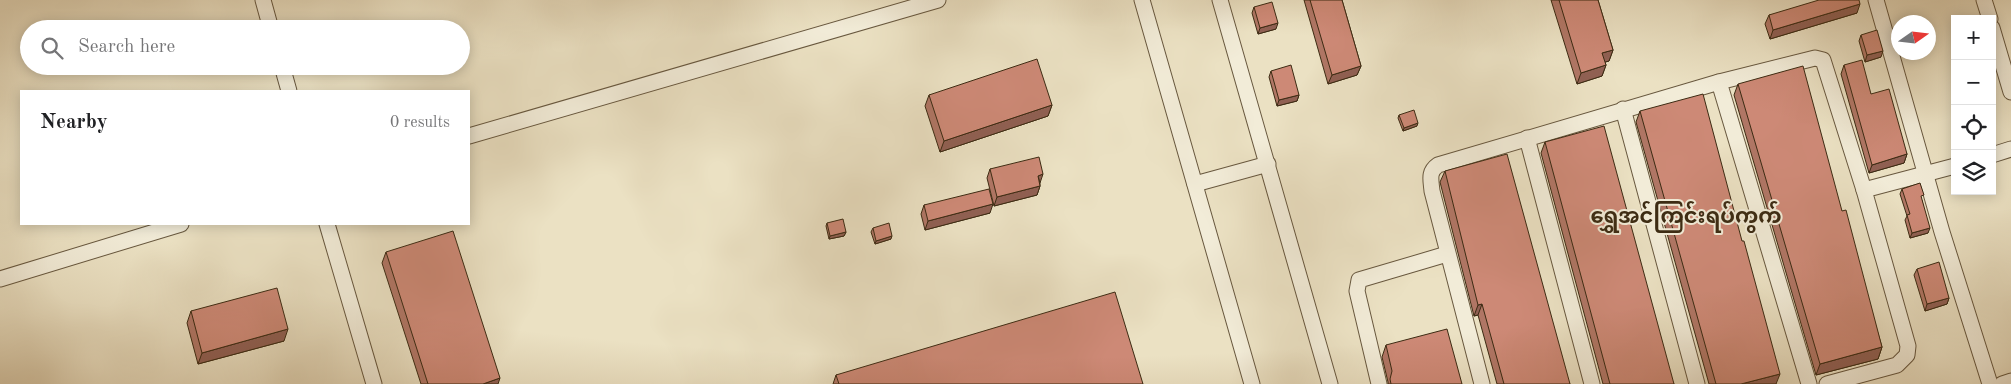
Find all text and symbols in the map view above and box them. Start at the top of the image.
north arrow [1891,15,1936,60]
map controls [1951,15,1996,195]
button: + [1951,15,1996,60]
search box [20,20,470,75]
icon: search [38,34,66,62]
text: Search here [78,38,175,57]
button: − [1951,60,1996,105]
button: locate [1951,105,1996,150]
text: Nearby [40,112,108,133]
text: 0 results [390,115,450,131]
button: layers [1951,150,1996,195]
district label: ရွှေအင်ကြင်းရပ်ကွက် [1590,200,1782,233]

